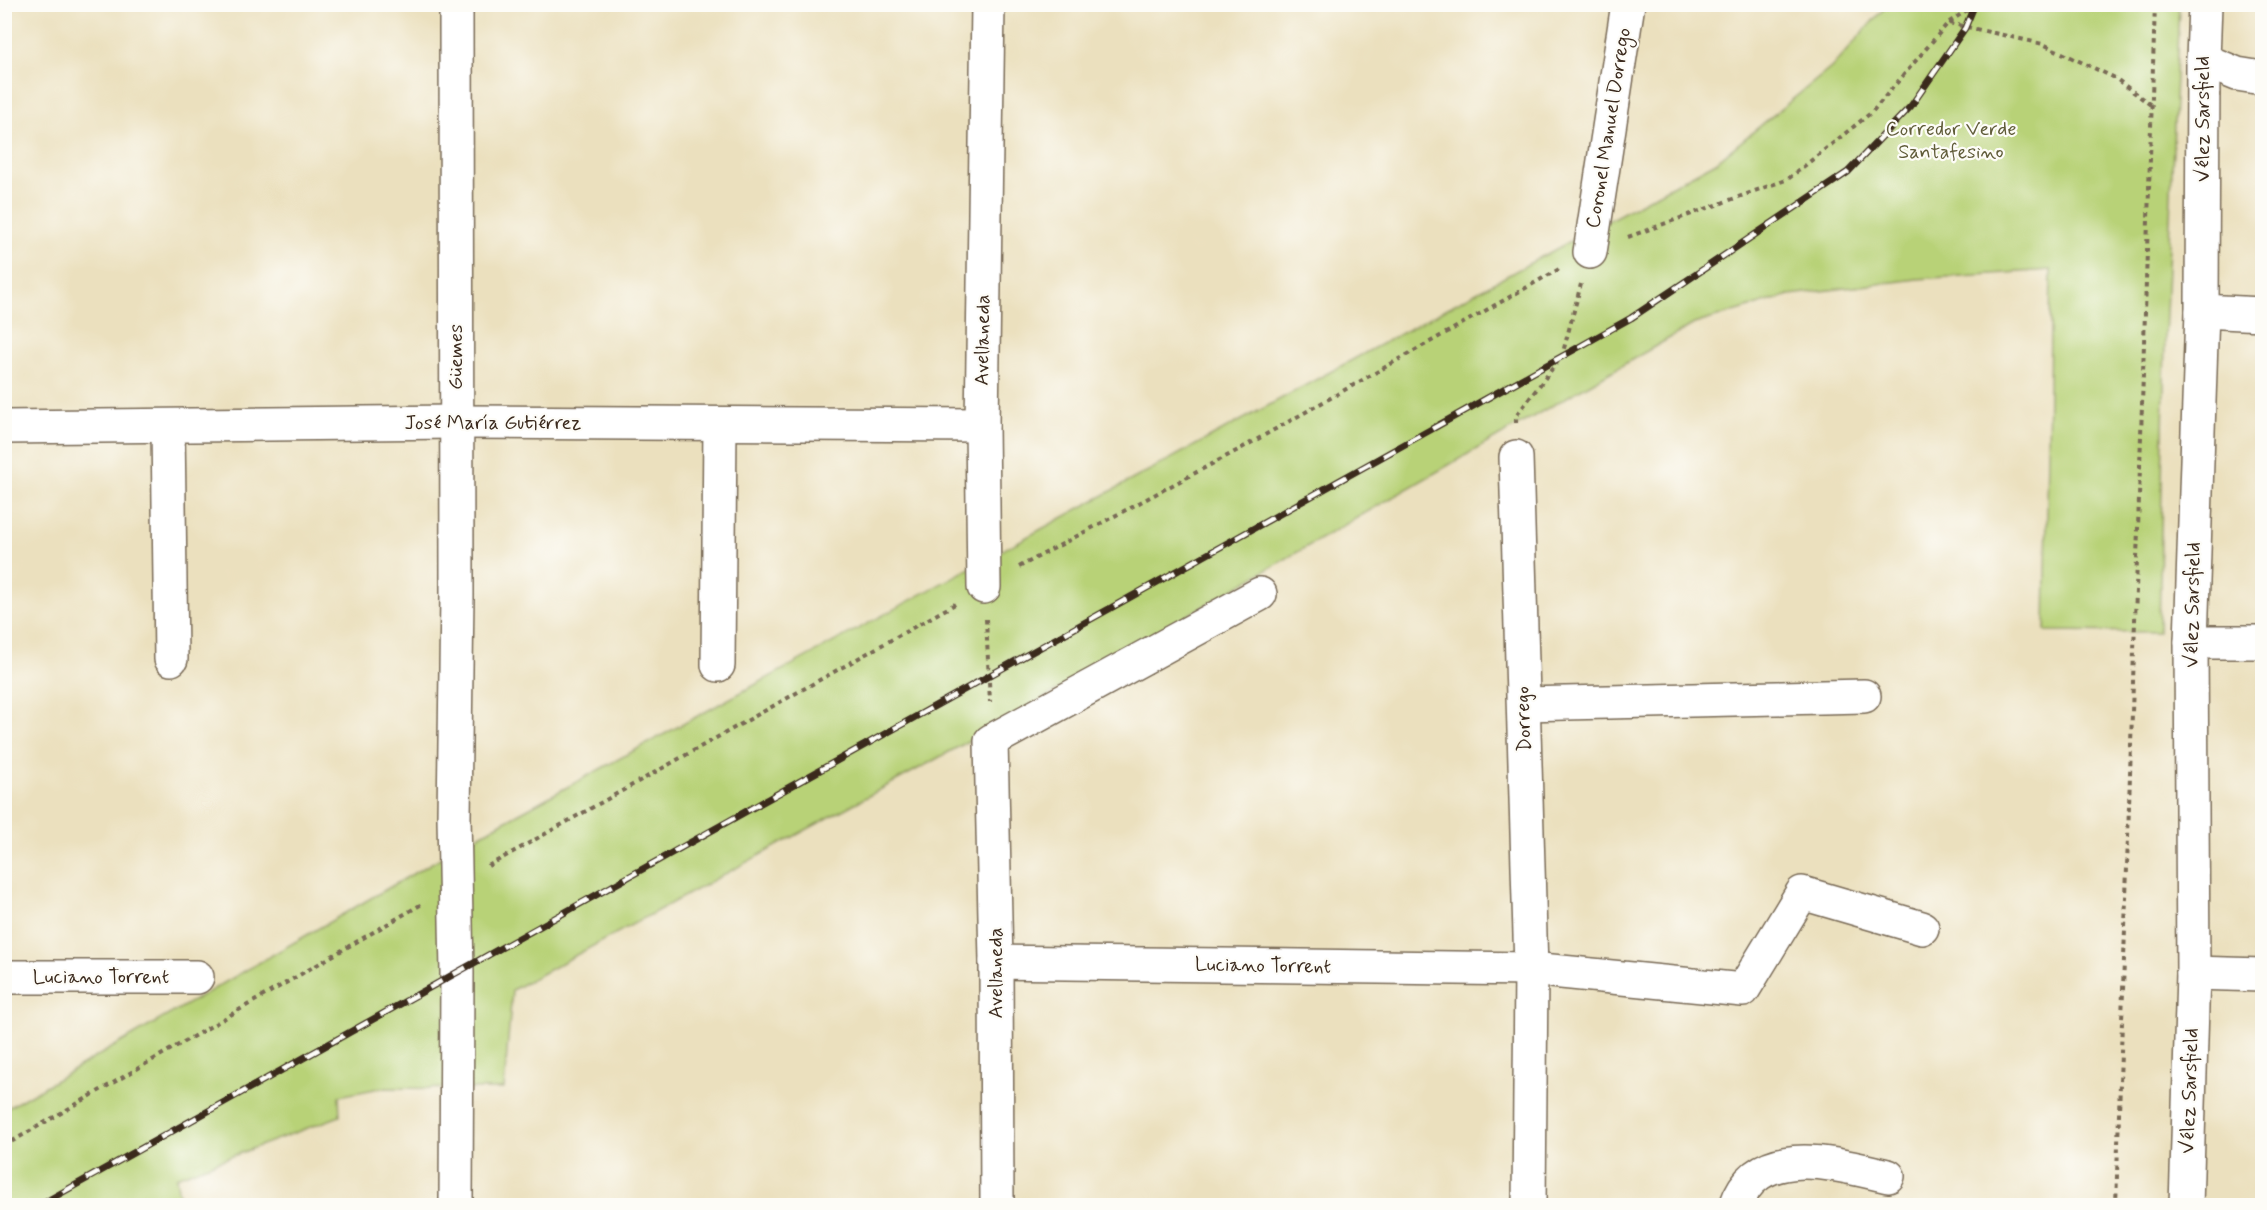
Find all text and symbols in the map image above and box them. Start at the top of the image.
street label: Coronel Manuel Dorrego [1580,26,1639,230]
street label: Vélez Sarsfield [2190,56,2217,182]
park label: Corredor Verde Santafesino [1886,116,2016,166]
street label: Avellaneda [969,294,997,386]
street label: Güemes [443,324,470,390]
street label: José María Gutiérrez [404,410,582,437]
street label: Vélez Sarsfield [2178,542,2208,668]
street label: Dorrego [1509,686,1539,752]
street label: Avellaneda [983,927,1010,1019]
street label: Luciano Torrent [1195,951,1331,981]
street label: Luciano Torrent [33,964,169,991]
street label: Vélez Sarsfield [2174,1028,2206,1154]

